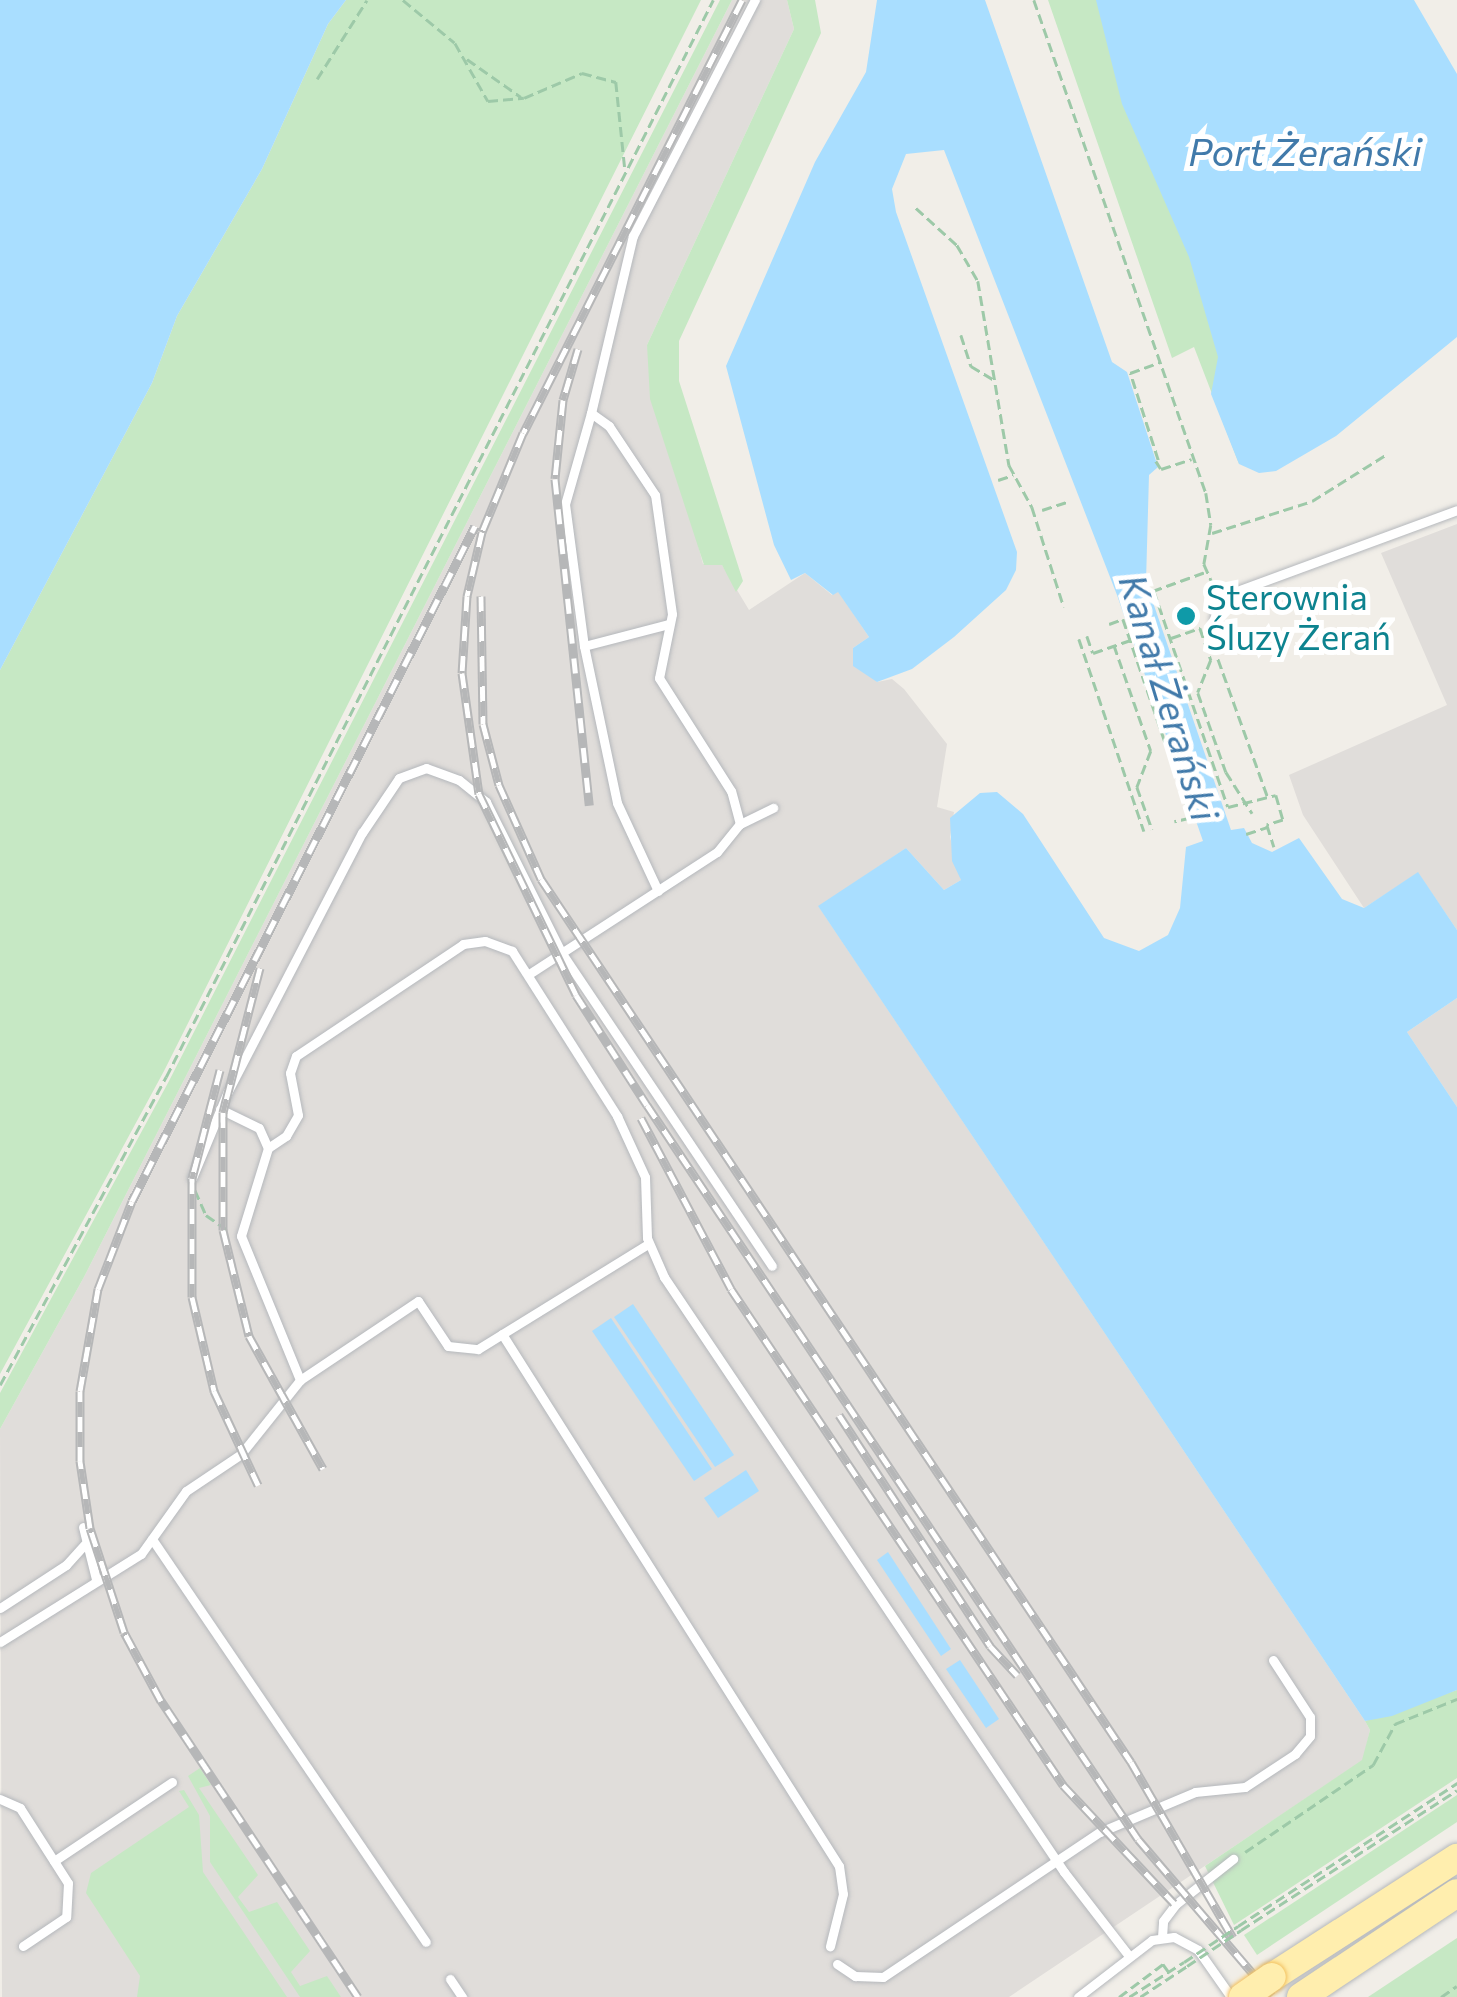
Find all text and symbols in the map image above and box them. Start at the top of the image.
water label: Port Żerański [1188,128,1422,174]
water label: Kanał Żerański [1111,568,1229,826]
place label: Sterownia Śluzy Żerań [1206,575,1391,657]
marker: Sterownia Śluzy Żerań [1175,605,1197,627]

